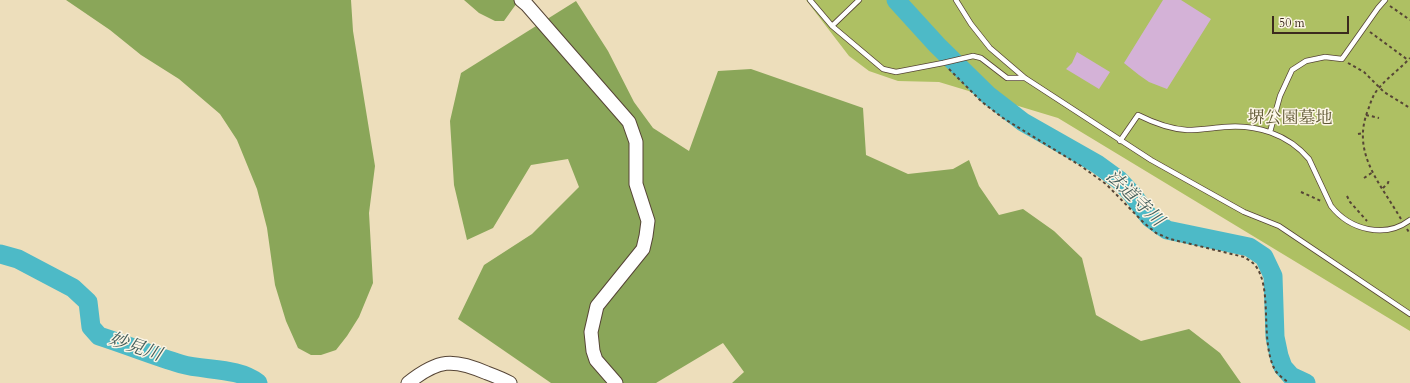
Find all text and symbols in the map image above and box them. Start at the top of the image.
scale bar [1274,8,1351,34]
text: 50 m [1279,15,1305,31]
park label: 堺公園墓地 [1248,109,1332,129]
water label: 法道寺川 [1101,166,1167,232]
water label: 妙見川 [106,329,164,367]

